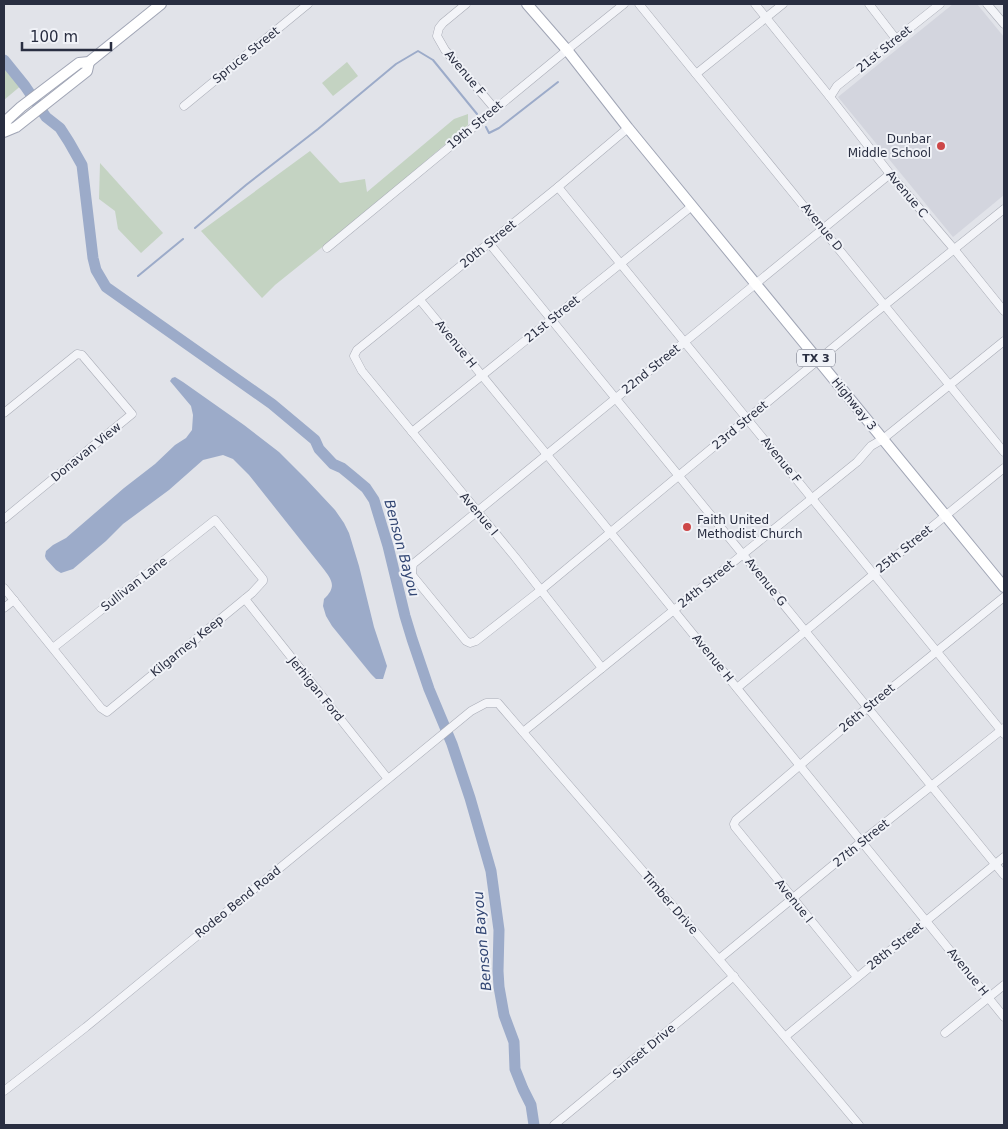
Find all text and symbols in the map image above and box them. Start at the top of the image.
scale bar [22,20,111,52]
street label: 21st Street [854,22,914,75]
street label: Spruce Street [210,24,283,86]
text: 100 m [30,28,78,46]
street label: Avenue F [442,47,488,99]
street label: 19th Street [445,98,506,152]
place label: Dunbar Middle School [848,132,931,160]
marker: Dunbar Middle School [935,140,947,152]
street label: Avenue C [883,168,931,220]
street label: Avenue D [798,200,846,254]
street label: 20th Street [457,217,519,271]
street label: 21st Street [522,292,582,345]
street label: Avenue H [432,317,480,371]
street label: 22nd Street [619,341,683,397]
road number: TX 3 [797,349,835,366]
street label: Highway 3 [829,375,879,433]
street label: 23rd Street [709,398,771,452]
street label: Donavan View [48,419,124,484]
street label: Avenue F [758,434,804,486]
street label: Avenue I [457,490,501,538]
water label: Benson Bayou [381,498,423,599]
place label: Faith United Methodist Church [697,513,803,541]
marker: Faith United Methodist Church [681,521,693,533]
street label: 25th Street [873,522,935,576]
street label: Sullivan Lane [98,554,170,614]
street label: Avenue G [742,555,790,609]
street label: 24th Street [675,557,737,611]
street label: Kilgarney Keep [148,612,226,680]
street label: Avenue H [689,631,737,685]
street label: Jerhigan Ford [285,653,346,724]
street label: 26th Street [837,681,898,735]
street label: 27th Street [830,816,892,870]
street label: Rodeo Bend Road [192,863,284,941]
street label: Timber Drive [639,868,701,937]
street label: Avenue I [772,876,816,926]
water label: Benson Bayou [470,890,494,992]
street label: 28th Street [864,919,926,973]
street label: Avenue H [944,945,992,999]
street label: Sunset Drive [610,1021,678,1081]

